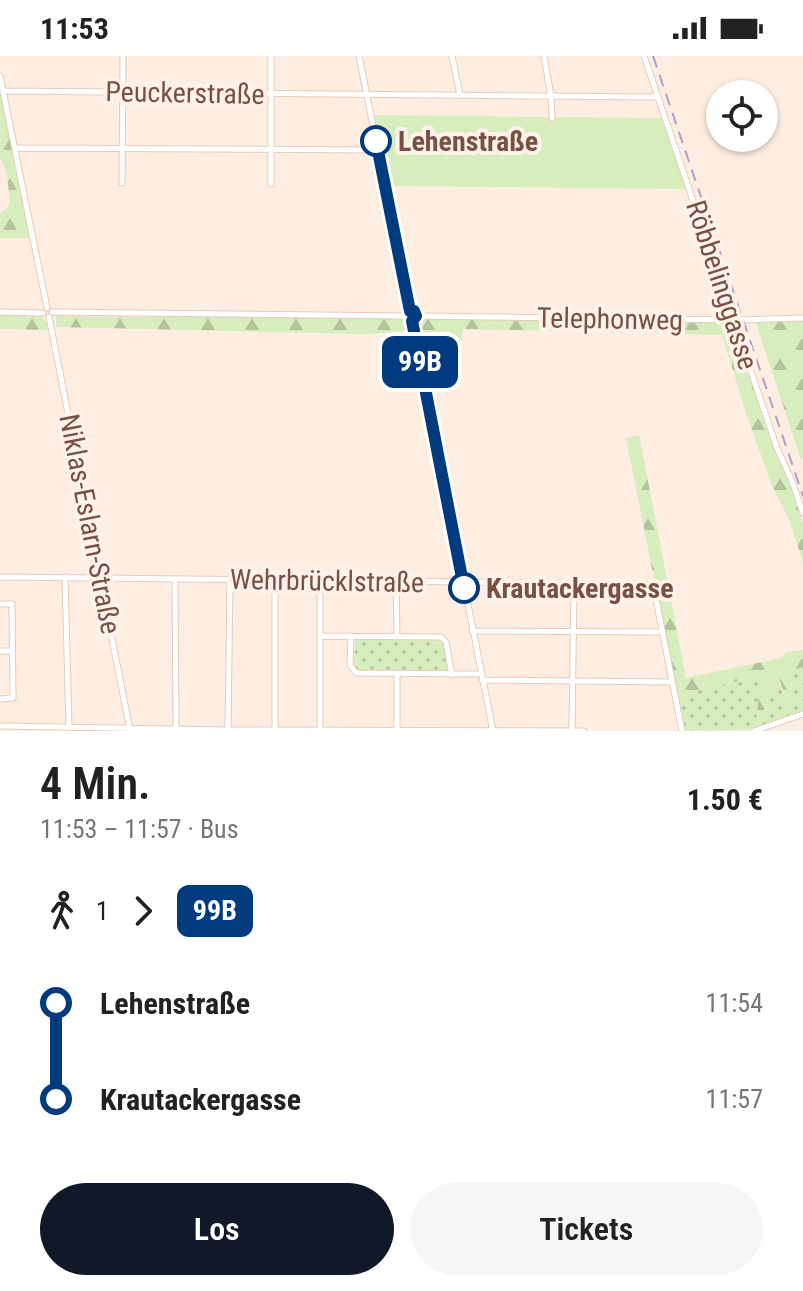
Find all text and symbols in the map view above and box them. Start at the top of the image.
text: 11:53 [40,11,109,46]
street label: Peuckerstraße [105,75,265,111]
map controls [706,80,778,152]
button: locate [706,80,778,152]
place label: Lehenstraße [398,125,538,158]
marker: Lehenstraße [361,126,391,156]
street label: Röbbelinggasse [679,196,765,374]
street label: Telephonweg [537,301,683,337]
line badge: 99B [374,336,466,388]
text: 99B [398,345,442,378]
street label: Niklas-Eslarn-Straße [52,411,128,637]
street label: Wehrbrücklstraße [230,563,424,599]
place label: Krautackergasse [486,572,674,605]
marker: Krautackergasse [449,573,479,603]
text: 4 Min. [40,758,151,810]
text: 1.50 € [687,782,763,817]
text: 11:53 – 11:57 · Bus [40,814,239,844]
icon: walk [40,889,84,933]
icon: forward [121,889,165,933]
text: 99B [193,894,237,927]
text: 1 [96,896,109,926]
text: Lehenstraße [100,986,250,1021]
text: 11:54 [706,988,763,1018]
text: Krautackergasse [100,1082,301,1117]
text: 11:57 [706,1084,763,1114]
button: Los [40,1183,394,1275]
button: Tickets [410,1183,763,1275]

